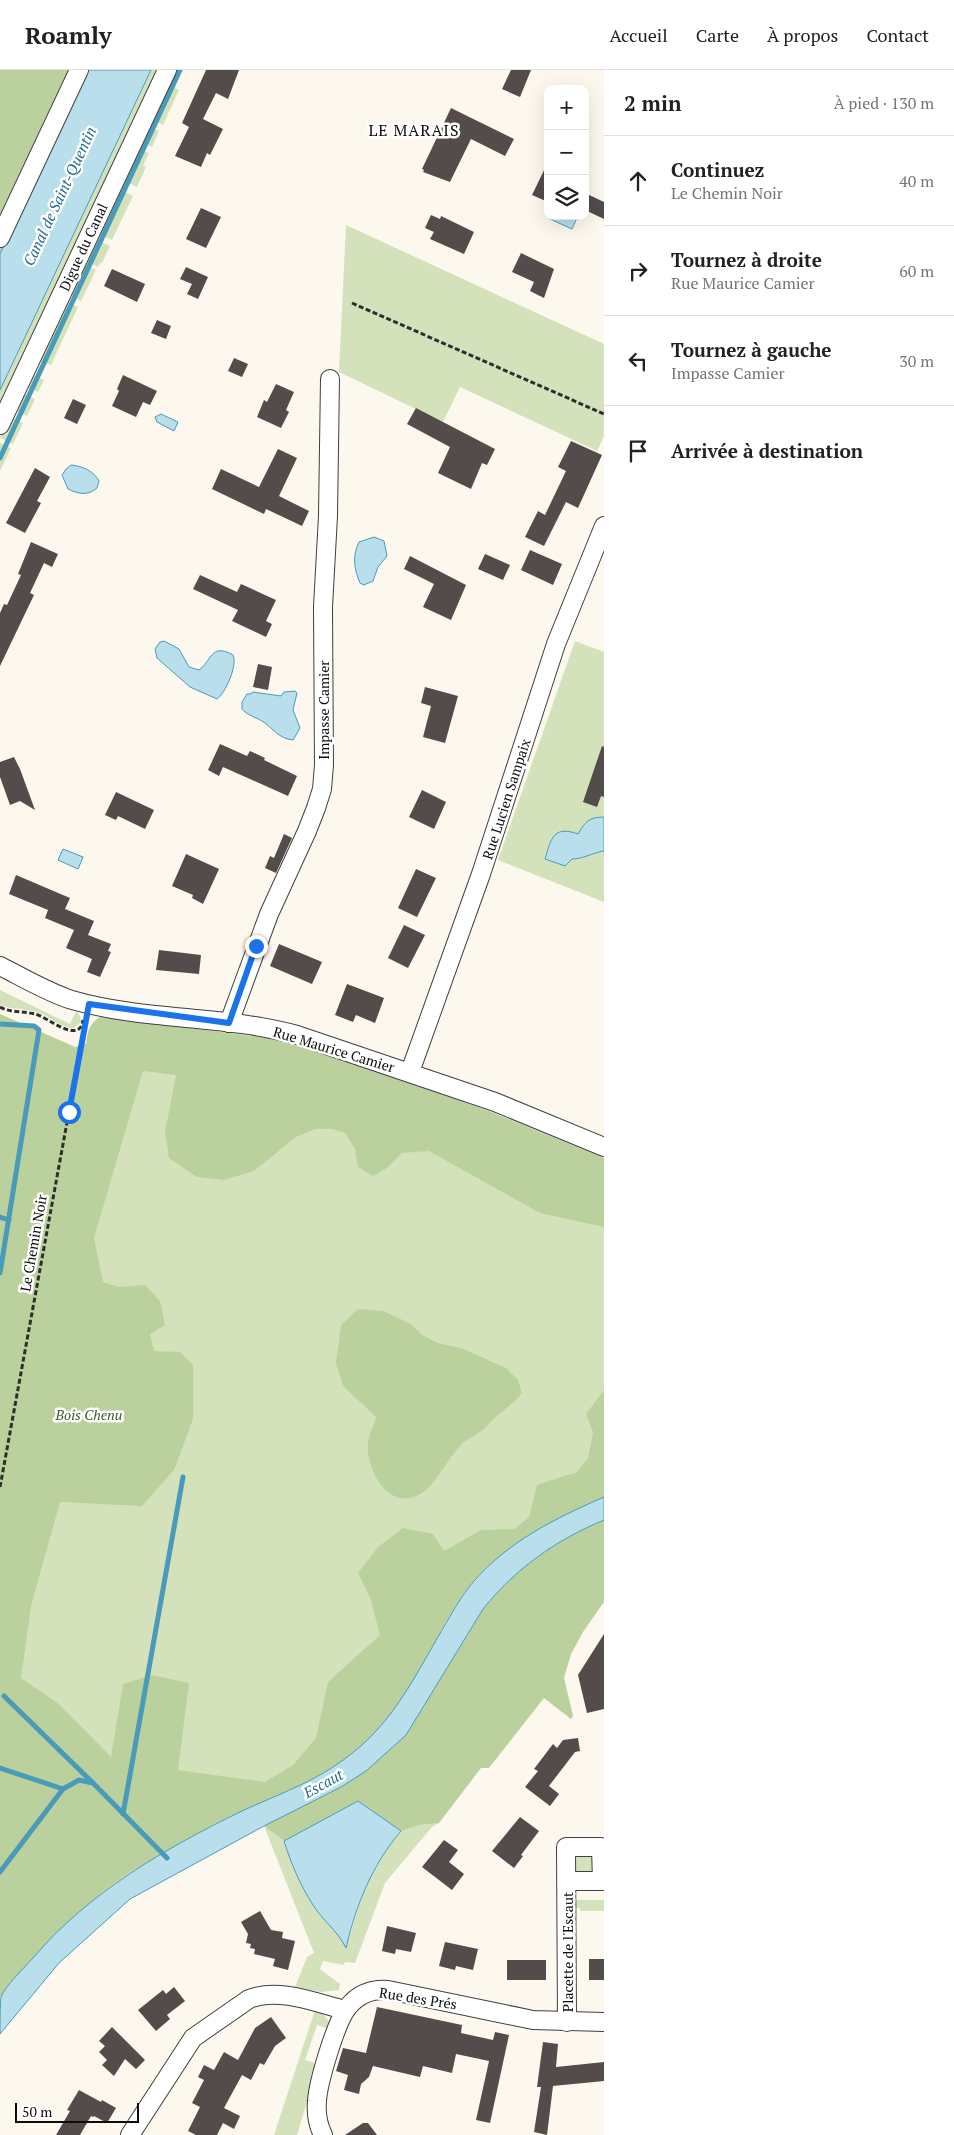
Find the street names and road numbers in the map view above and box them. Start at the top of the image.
street label: Digue du Canal [54,200,112,294]
street label: Impasse Camier [314,660,333,760]
street label: Rue Lucien Sampaix [478,736,535,862]
street label: Rue Maurice Camier [271,1022,397,1077]
street label: Le Chemin Noir [15,1192,51,1293]
street label: Placette de l'Escaut [558,1891,577,2012]
street label: Rue des Prés [378,1982,458,2014]

